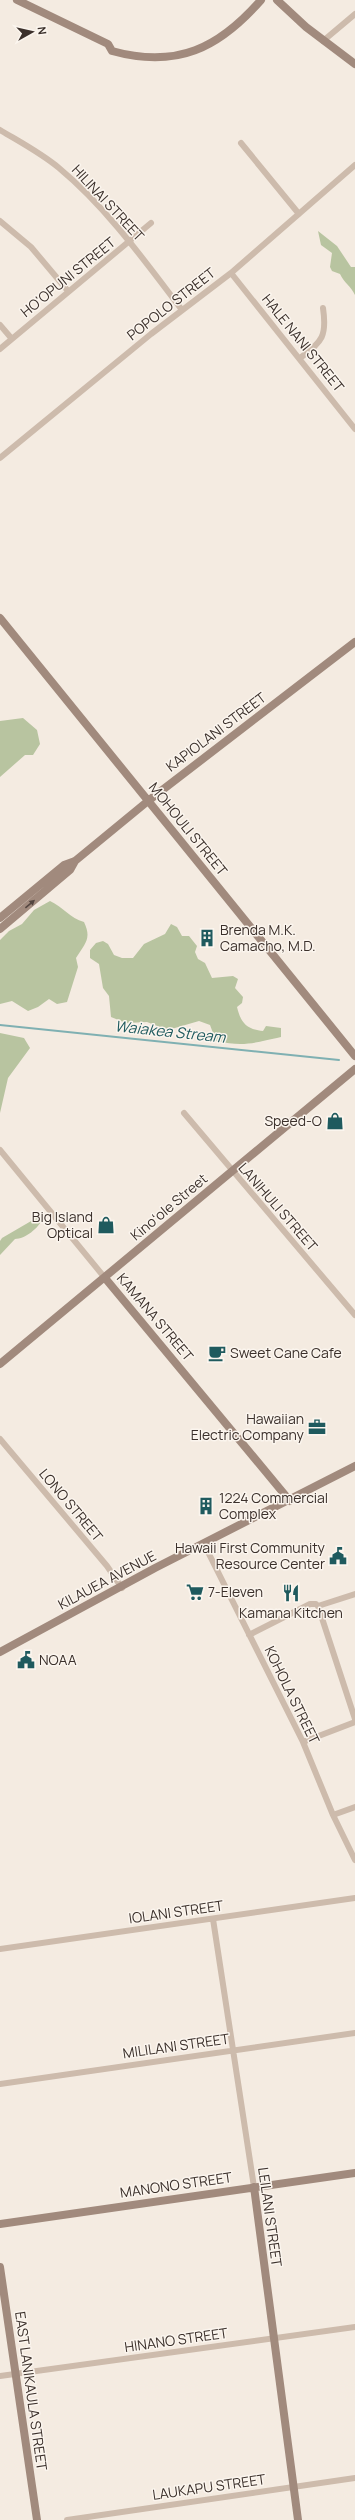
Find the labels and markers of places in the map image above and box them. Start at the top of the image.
place label: Brenda M.K. Camacho, M.D. [220,920,316,955]
building icon: Brenda M.K. Camacho, M.D. [197,928,217,948]
place label: Speed-O [264,1111,322,1130]
shop icon: Speed-O [325,1111,345,1131]
place label: Big Island Optical [32,1207,93,1242]
shop icon: Big Island Optical [96,1215,116,1235]
cafe icon: Sweet Cane Cafe [207,1343,227,1363]
place label: Sweet Cane Cafe [230,1343,342,1362]
place label: Hawaiian Electric Company [191,1409,305,1444]
office icon: Hawaiian Electric Company [307,1417,327,1437]
place label: 1224 Commercial Complex [219,1488,328,1523]
building icon: 1224 Commercial Complex [196,1496,216,1516]
place label: Hawaii First Community Resource Center [175,1538,326,1573]
public building icon: Hawaii First Community Resource Center [328,1546,348,1566]
supermarket icon: 7-Eleven [185,1582,205,1602]
place label: 7-Eleven [208,1582,263,1601]
restaurant icon: Kamana Kitchen [281,1583,301,1603]
place label: Kamana Kitchen [239,1603,343,1622]
public building icon: NOAA [16,1650,36,1670]
place label: NOAA [39,1650,77,1669]

